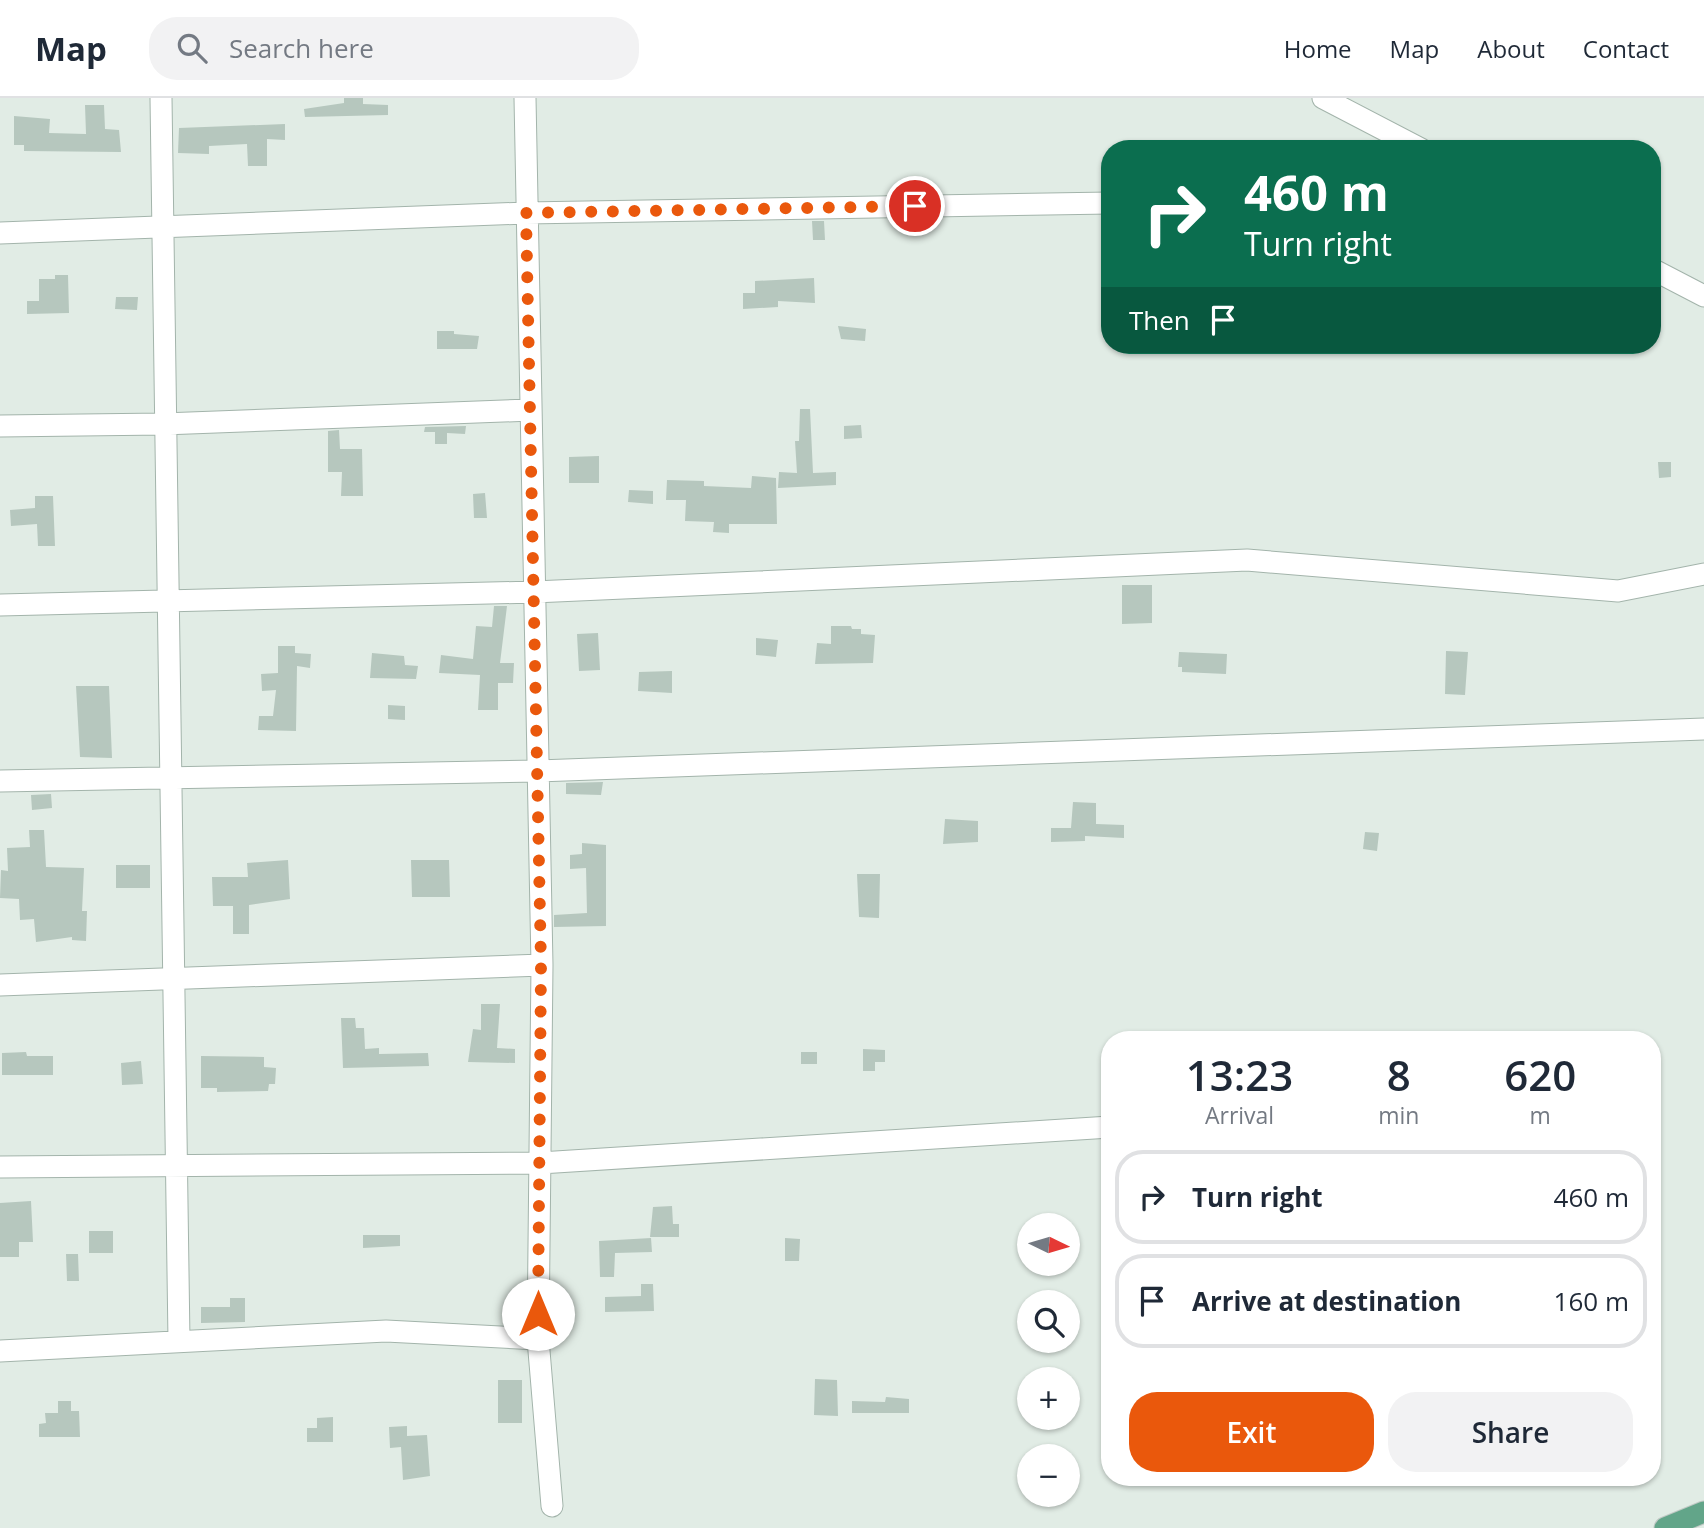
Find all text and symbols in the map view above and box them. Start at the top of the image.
search box [149,17,639,80]
text: Map [35,26,107,71]
icon: search [173,29,211,67]
text: Search here [229,30,374,66]
text: Home [1284,32,1352,65]
text: Map [1390,32,1439,65]
text: About [1477,32,1545,65]
text: Contact [1583,32,1669,65]
text: 460 m [1244,159,1389,225]
icon: right [1129,168,1220,259]
pin [885,176,945,236]
icon: arrive [896,187,934,225]
text: Turn right [1244,222,1392,265]
icon: arrive [1204,301,1242,339]
text: Then [1129,302,1190,338]
text: 13:23 [1186,1046,1293,1103]
text: 8 [1387,1046,1411,1103]
text: 620 [1504,1046,1576,1103]
text: Arrival [1205,1099,1274,1131]
text: min [1378,1099,1419,1131]
text: m [1530,1099,1551,1131]
icon: right [1133,1178,1171,1216]
text: Turn right [1192,1179,1323,1215]
text: 460 m [1554,1179,1629,1215]
north arrow [1017,1213,1080,1276]
map controls [1017,1213,1080,1507]
position arrow [501,1277,575,1351]
icon: arrive [1133,1282,1171,1320]
text: Arrive at destination [1192,1283,1461,1319]
text: 160 m [1554,1283,1629,1319]
button: search [1017,1290,1080,1353]
button: + [1017,1367,1080,1430]
button: Exit [1129,1392,1374,1472]
button: Share [1388,1392,1633,1472]
button: − [1017,1444,1080,1507]

